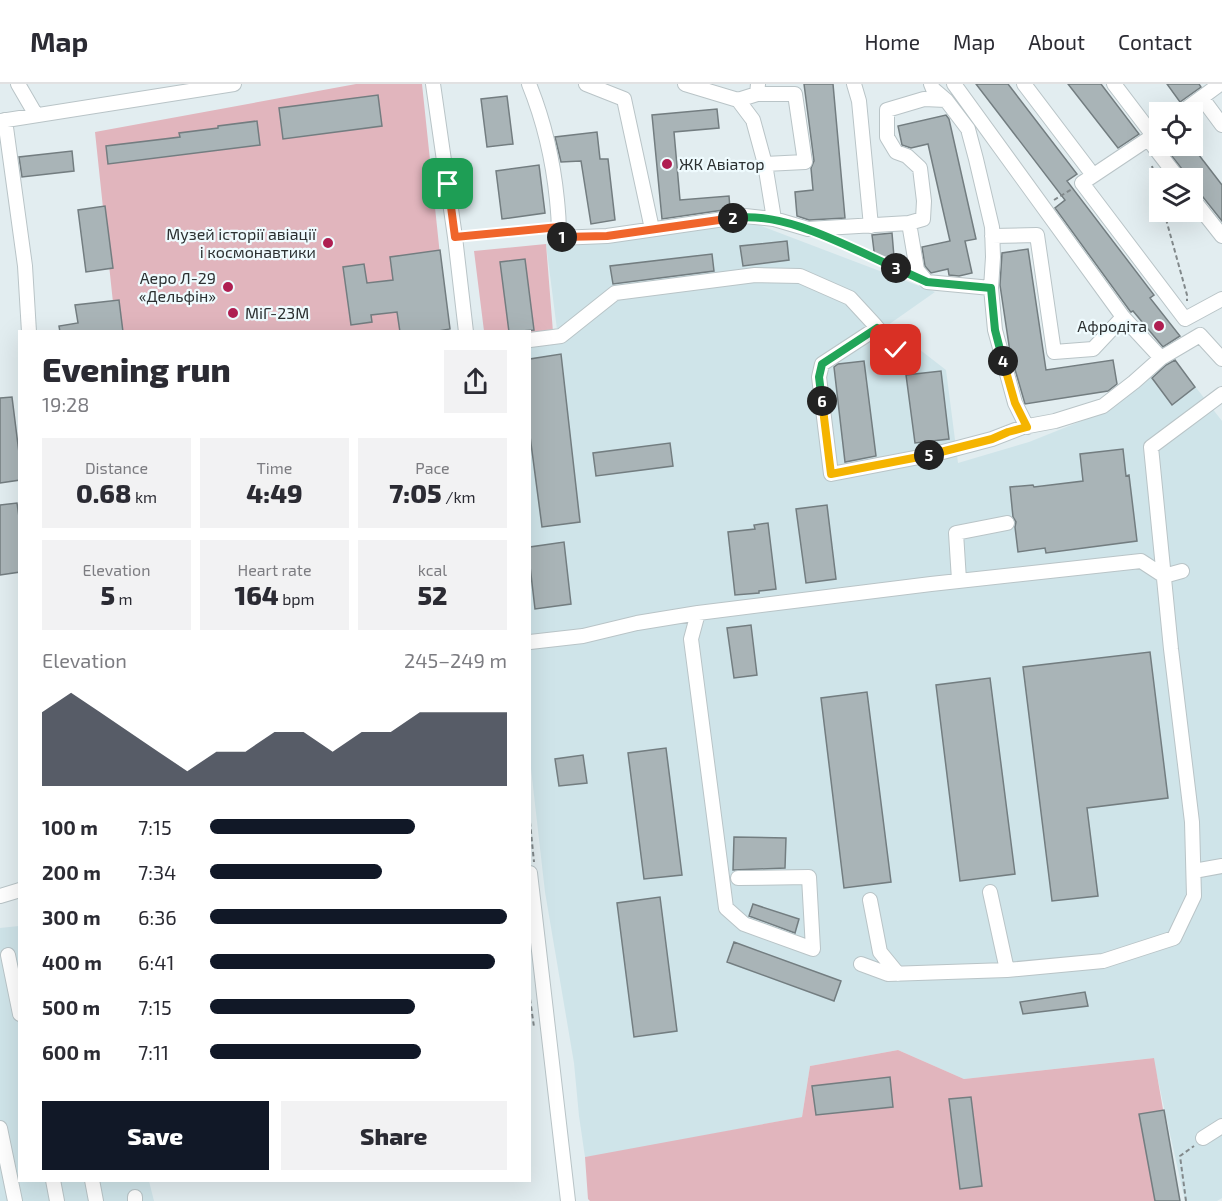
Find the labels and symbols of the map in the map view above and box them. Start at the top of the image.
place label: ЖК Авіатор [679,154,765,173]
marker: ЖК Авіатор [660,157,674,171]
pin [422,158,473,209]
pin: 2 [718,203,748,233]
pin: 1 [547,222,577,252]
place label: Музей історії авіації і космонавтики [166,224,317,261]
marker: Музей історії авіації і космонавтики [321,236,335,250]
pin: 3 [881,253,911,283]
place label: Аеро Л-29 «Дельфін» [139,268,216,305]
marker: Аеро Л-29 «Дельфін» [221,280,235,294]
place label: МіГ-23М [245,303,309,322]
marker: МіГ-23М [226,306,240,320]
place label: Афродіта [1077,316,1147,335]
marker: Афродіта [1152,319,1166,333]
pin [870,324,921,375]
pin: 4 [988,346,1018,376]
pin: 6 [807,386,837,416]
pin: 5 [914,440,944,470]

